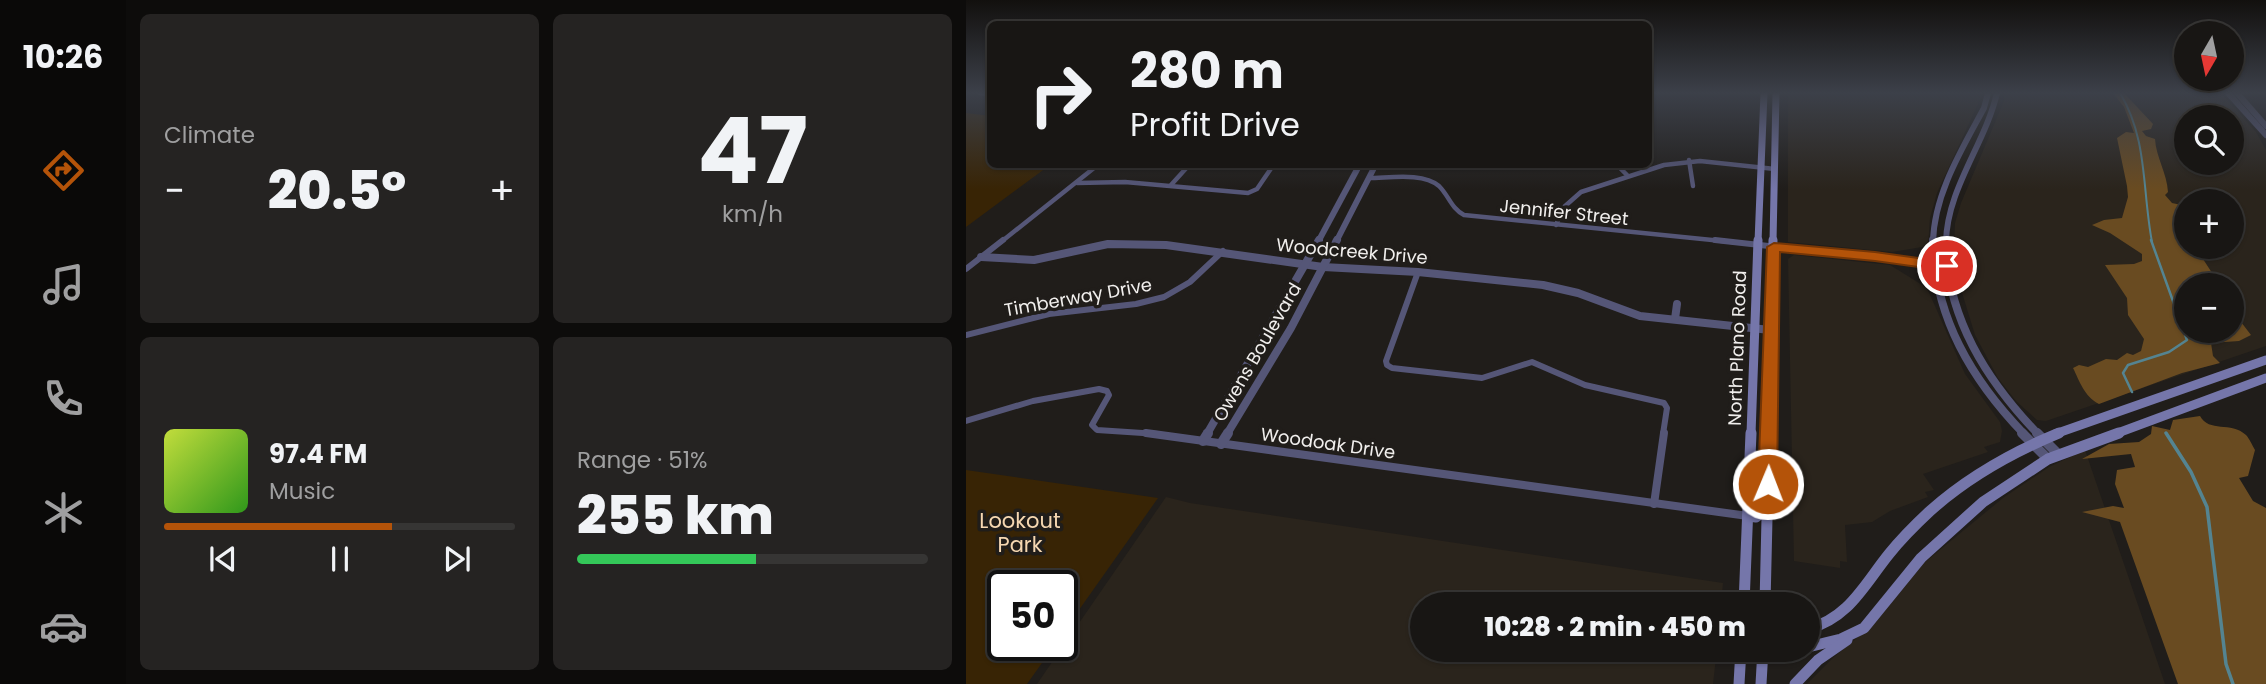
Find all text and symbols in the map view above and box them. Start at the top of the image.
north arrow [2174,21,2244,91]
map controls [2174,21,2244,343]
text: 10:26 [23,34,103,79]
text: 280 m [1130,37,1284,105]
icon: right [1015,49,1106,140]
text: 47 [697,87,808,215]
text: Profit Drive [1130,102,1300,147]
button: search [2174,105,2244,175]
text: Climate [164,119,255,151]
icon: directions [39,146,88,195]
text: 20.5° [268,154,406,227]
text: − [164,164,185,217]
text: + [489,164,515,217]
button: + [2174,189,2244,259]
street label: Jennifer Street [1498,193,1630,231]
text: km/h [722,198,783,230]
street label: Woodcreek Drive [1275,232,1429,270]
pin [1917,236,1977,296]
icon: arrive [1928,247,1966,285]
icon: music [39,260,88,309]
street label: North Plano Road [1722,270,1752,426]
street label: Timberway Drive [1002,272,1154,322]
button: − [2174,273,2244,343]
street label: Owens Boulevard [1207,278,1307,426]
icon: phone [39,374,88,423]
street label: Woodoak Drive [1259,421,1397,465]
text: 97.4 FM [269,436,367,472]
text: Range · 51% [577,444,707,476]
position arrow [1731,447,1805,521]
text: Music [269,475,335,507]
text: 255 km [577,479,774,552]
icon: climate [39,488,88,537]
park label: Lookout Park [979,506,1061,559]
icon: previous [204,540,242,578]
icon: pause [321,540,359,578]
icon: next [438,540,476,578]
speed limit sign: 50 [987,570,1078,661]
icon: car [39,602,88,651]
text: 10:28 · 2 min · 450 m [1484,609,1746,645]

